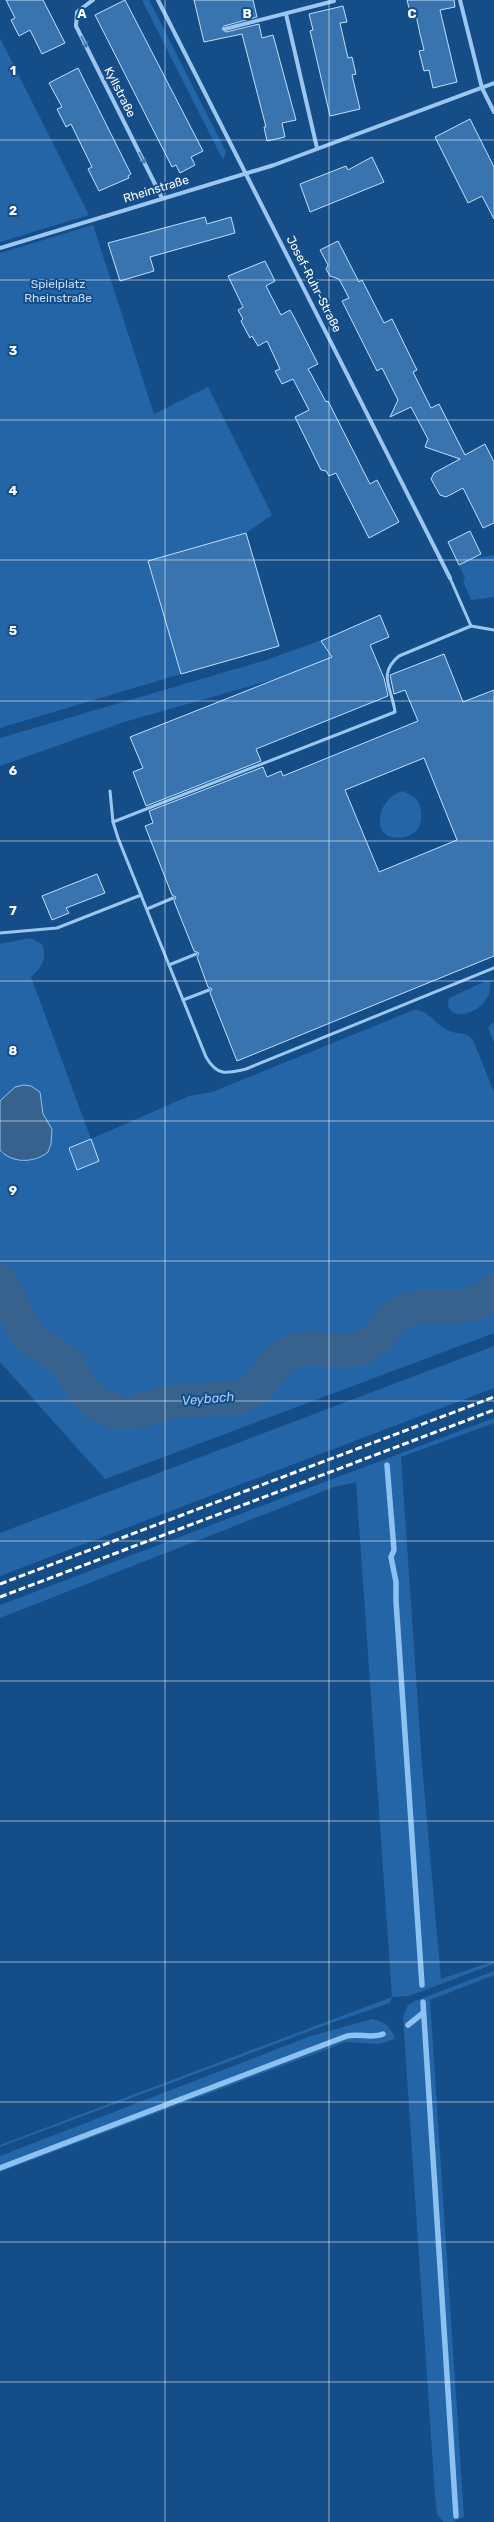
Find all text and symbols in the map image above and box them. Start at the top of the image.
text: A [77,6,87,21]
text: B [242,6,252,21]
text: C [407,6,417,21]
one-way arrow [80,36,88,48]
text: 1 [10,63,16,78]
street label: Kyllstraße [101,64,139,120]
one-way arrow [139,152,146,164]
street label: Rheinstraße [122,172,191,206]
text: 2 [9,203,17,218]
street label: Josef-Ruhr-Straße [284,233,345,335]
park label: Spielplatz Rheinstraße [24,277,92,305]
text: 3 [9,343,18,358]
text: 4 [9,483,18,498]
text: 5 [9,623,17,638]
text: 6 [9,763,18,778]
text: 7 [9,903,17,918]
text: 8 [9,1043,18,1058]
text: 9 [9,1183,17,1198]
water label: Veybach [181,1389,235,1408]

